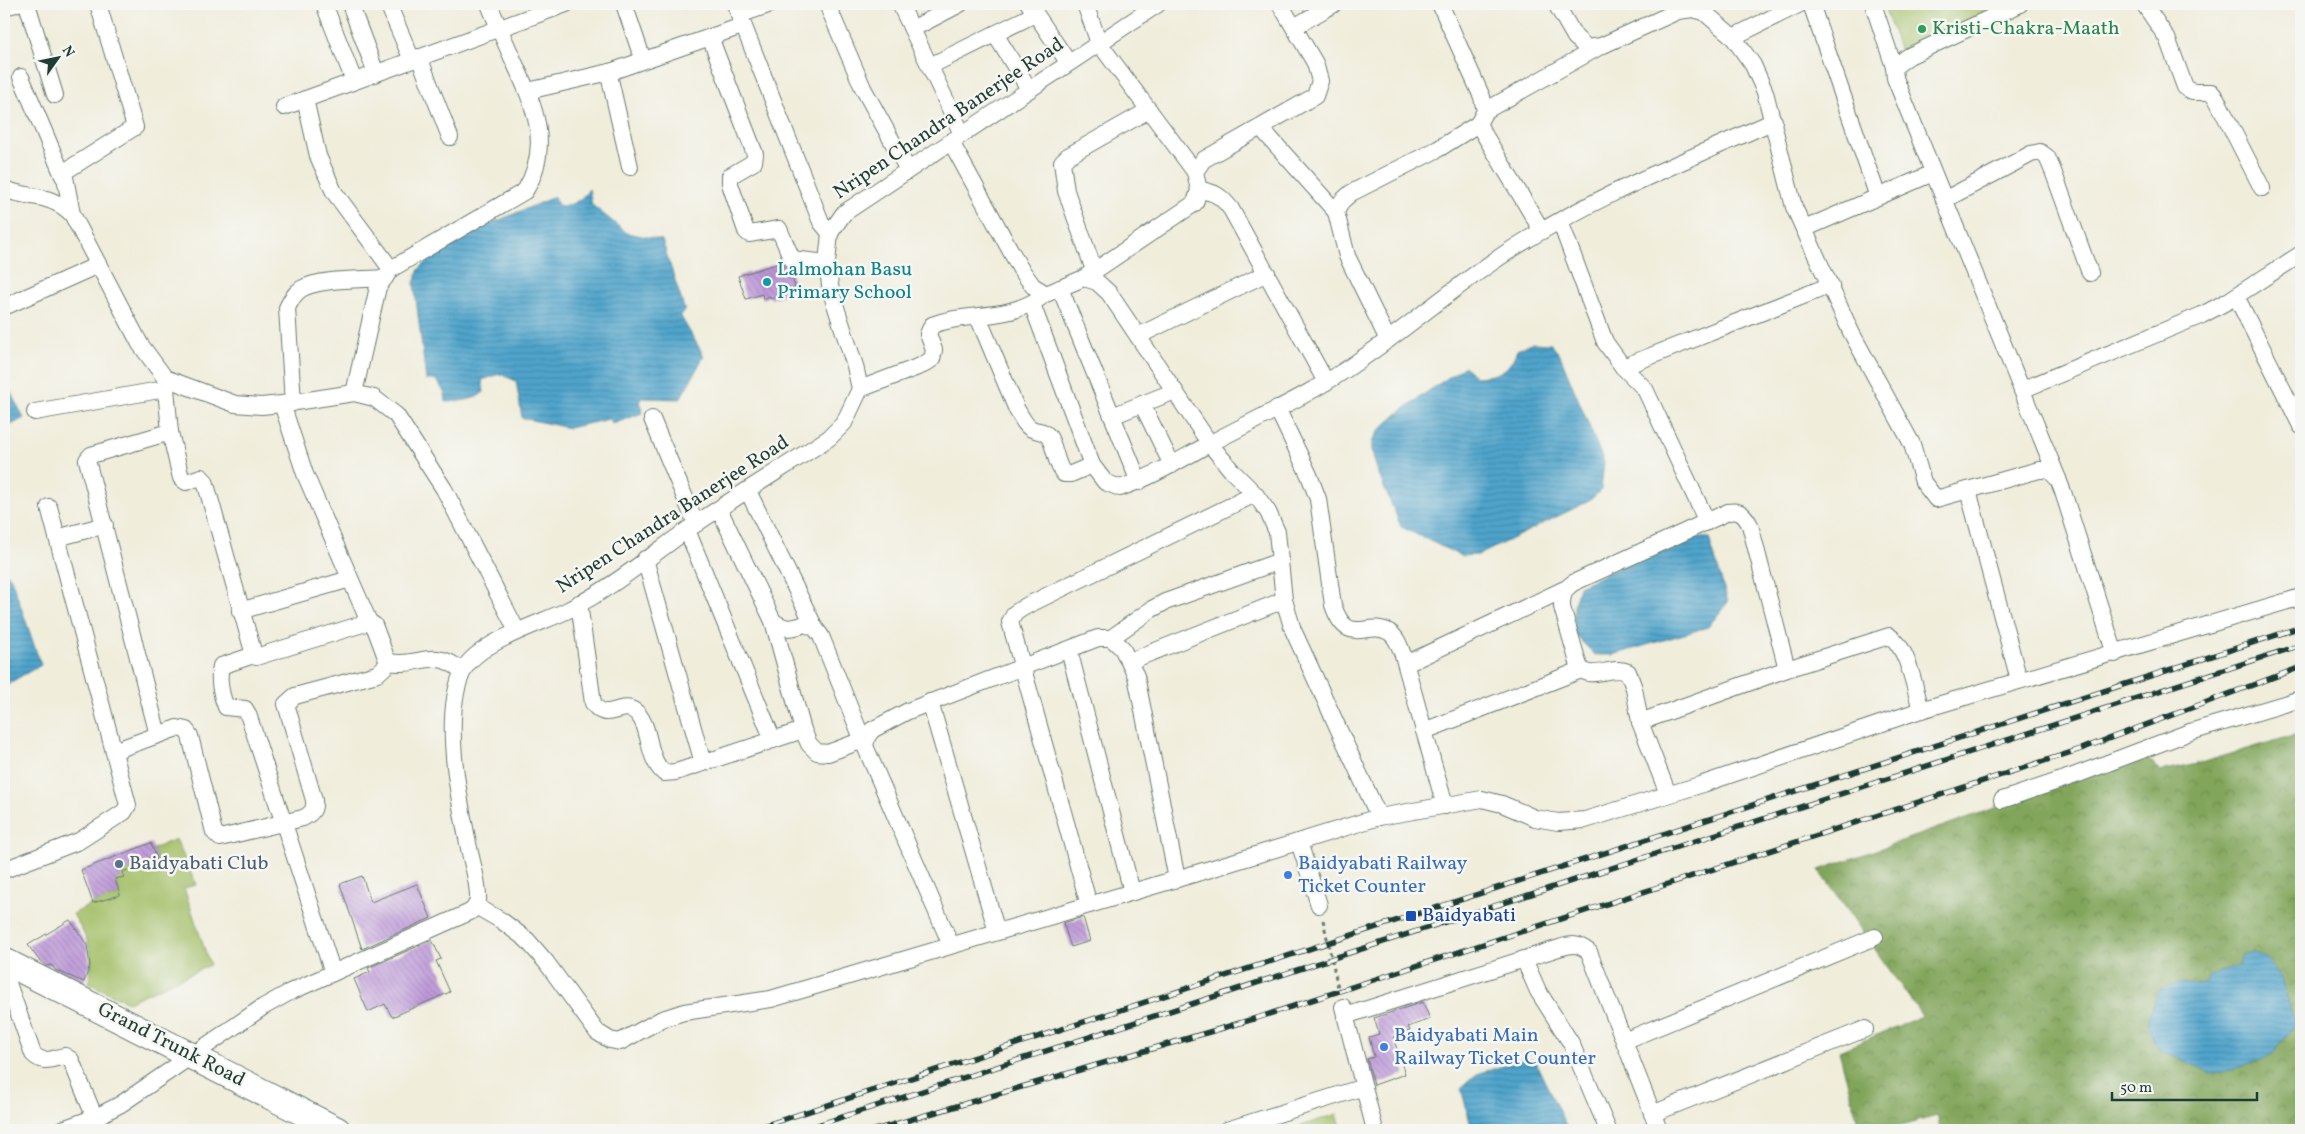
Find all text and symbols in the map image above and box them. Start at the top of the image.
place label: Kristi-Chakra-Maath [1932,15,2120,43]
marker: Kristi-Chakra-Maath [1916,23,1928,35]
street label: Nripen Chandra Banerjee Road [828,31,1070,207]
north arrow [32,32,82,82]
text: N [57,42,78,61]
place label: Lalmohan Basu Primary School [777,256,912,307]
marker: Lalmohan Basu Primary School [761,276,773,288]
street label: Nripen Chandra Banerjee Road [551,429,795,601]
place label: Baidyabati Club [129,850,268,878]
place label: Baidyabati Railway Ticket Counter [1298,850,1468,901]
marker: Baidyabati Club [113,858,125,870]
marker: Baidyabati Railway Ticket Counter [1282,869,1294,881]
place label: Baidyabati [1422,902,1516,930]
marker: Baidyabati [1404,909,1418,923]
street label: Grand Trunk Road [92,996,250,1094]
place label: Baidyabati Main Railway Ticket Counter [1394,1022,1596,1073]
marker: Baidyabati Main Railway Ticket Counter [1378,1041,1390,1053]
scale bar [2112,1069,2258,1101]
text: 50 m [2120,1078,2152,1099]

